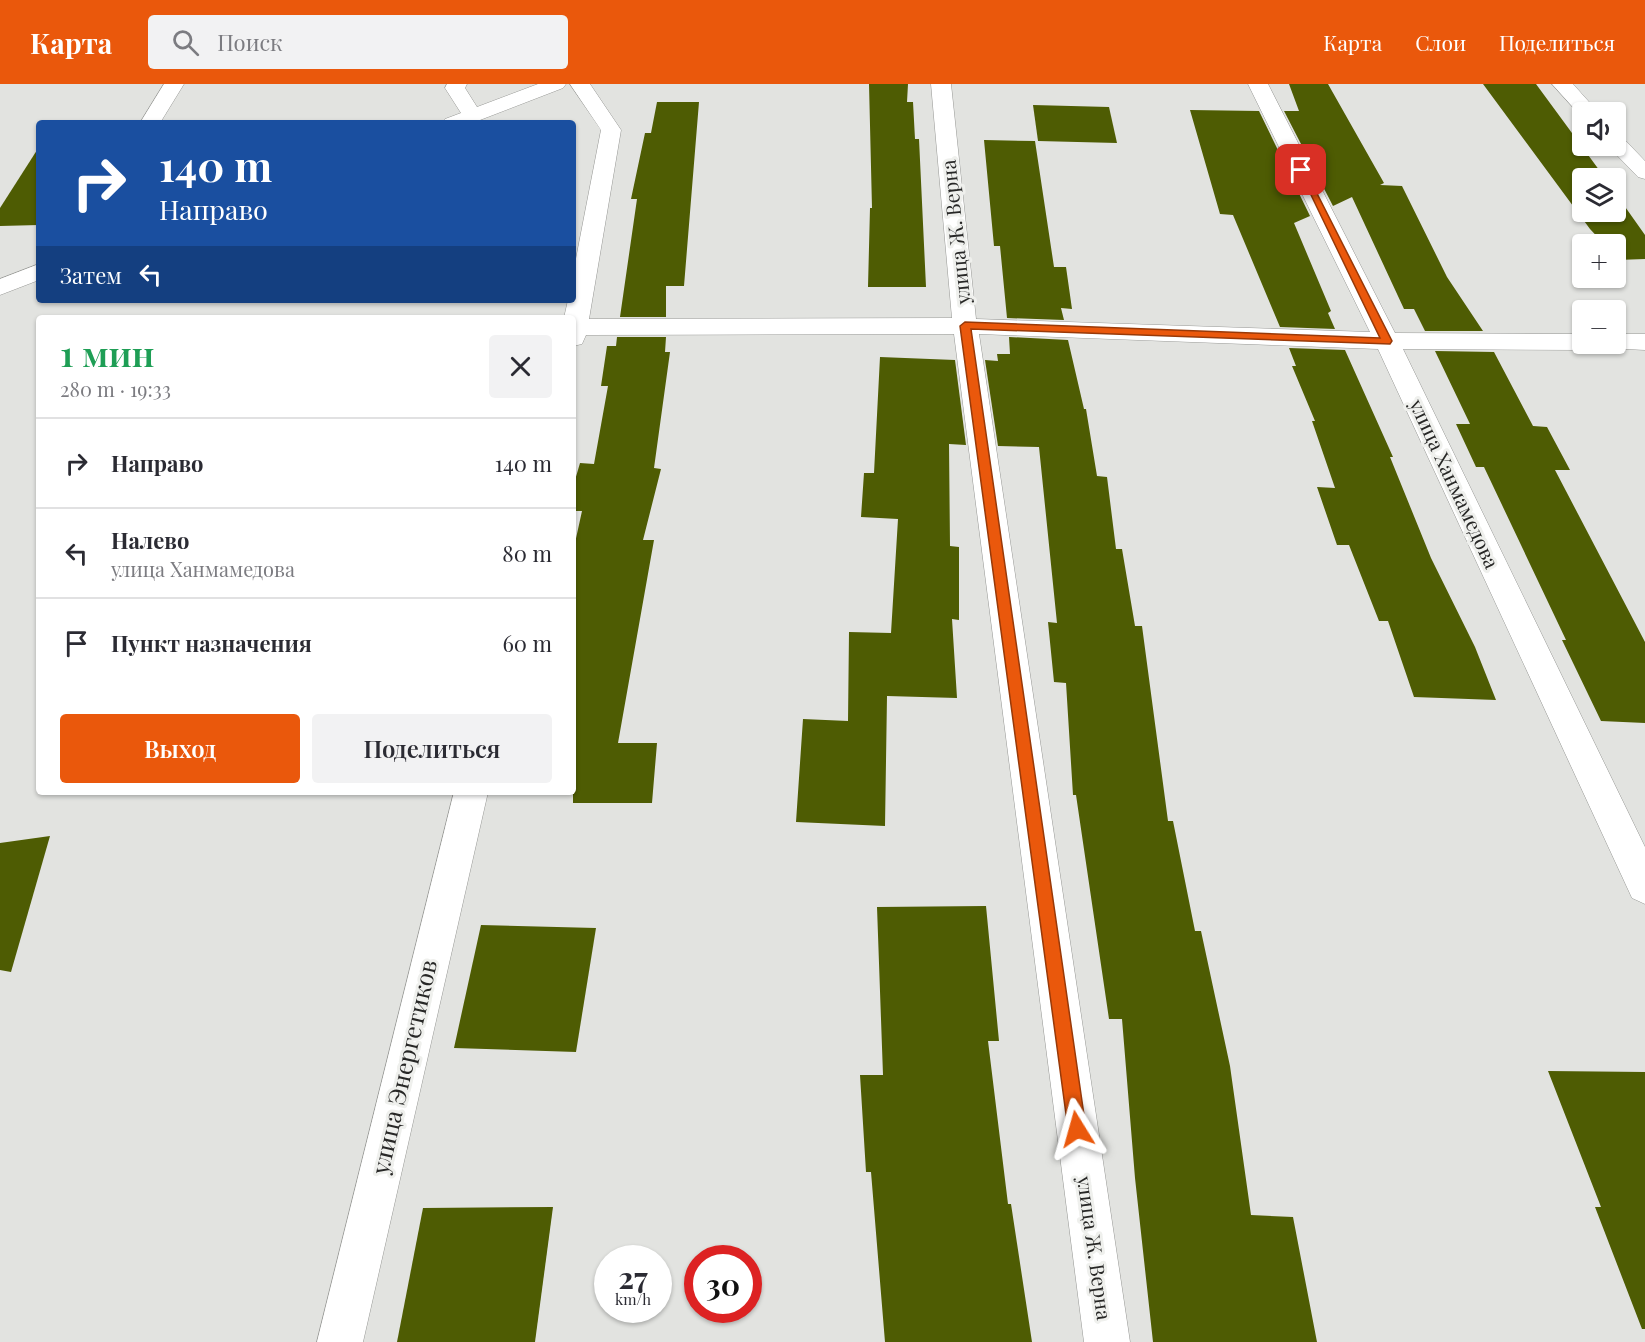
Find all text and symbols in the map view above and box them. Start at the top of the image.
search box [148,15,568,69]
text: Карта [30,24,112,61]
icon: search [169,26,202,59]
text: Поиск [217,27,283,57]
text: Карта [1323,28,1382,56]
text: Слои [1415,28,1466,56]
text: Поделиться [1499,28,1615,56]
map controls [1572,102,1626,354]
button: sound [1572,102,1626,156]
text: 140 m [159,137,272,193]
icon: right [60,144,138,222]
pin [1275,144,1326,195]
icon: arrive [1284,153,1317,186]
street label: улица Ж. Верна [933,159,976,307]
button: layers [1572,168,1626,222]
text: Направо [159,191,268,227]
button: + [1572,234,1626,288]
icon: left [134,258,167,291]
text: Затем [60,260,122,290]
button: − [1572,300,1626,354]
text: 1 мин [60,328,155,376]
button: close [489,335,552,398]
text: 280 m · 19:33 [60,375,171,402]
street label: улица Ханмамедова [1404,393,1506,572]
icon: right [60,447,93,480]
text: Направо [111,448,204,478]
text: 140 m [495,448,552,478]
text: Налево [111,525,189,555]
icon: left [60,537,93,570]
text: 80 m [502,538,552,568]
text: улица Ханмамедова [111,555,295,582]
icon: arrive [60,627,93,660]
text: Пункт назначения [111,628,312,658]
text: 60 m [502,628,552,658]
button: Выход [60,714,300,783]
button: Поделиться [312,714,552,783]
street label: улица Энергетиков [363,956,443,1178]
position arrow [1045,1097,1109,1161]
street label: улица Ж. Верна [1072,1173,1119,1322]
speed limit sign: 30 [684,1245,762,1323]
text: 27 [618,1257,648,1297]
text: km/h [615,1289,651,1309]

